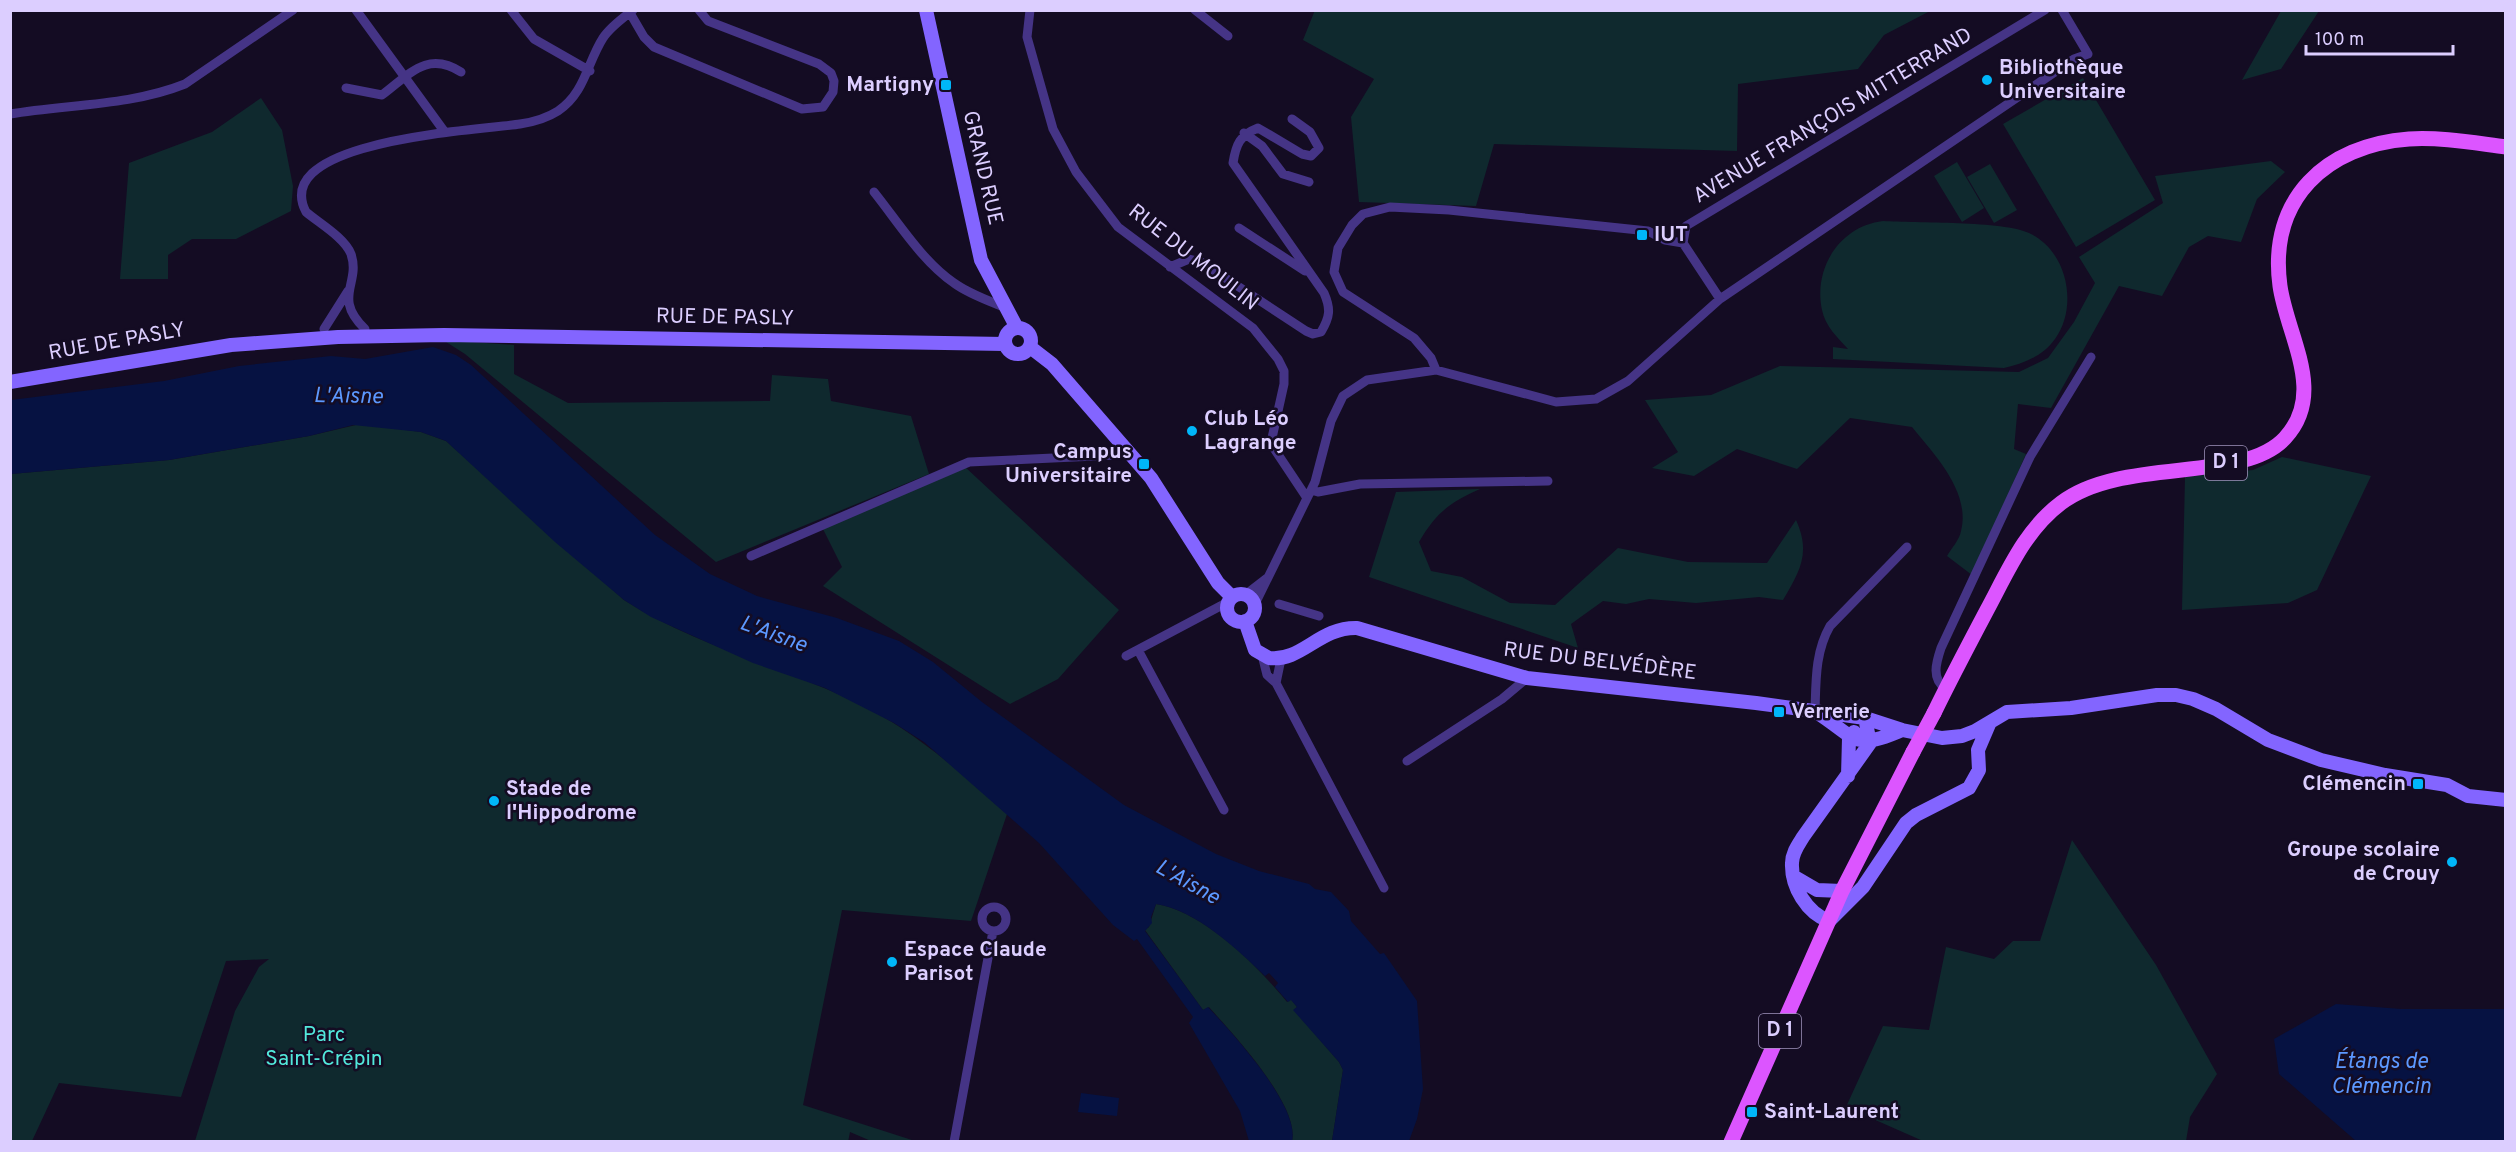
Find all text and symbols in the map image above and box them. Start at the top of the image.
scale bar [2306,18,2453,56]
street label: AVENUE FRANÇOIS MITTERRAND [1689,22,1977,210]
text: 100 m [2315,29,2364,52]
place label: Bibliothèque Universitaire [1999,55,2126,106]
place label: Martigny [846,72,934,99]
marker: Bibliothèque Universitaire [1980,73,1994,87]
marker: Martigny [939,78,953,92]
street label: GRAND RUE [956,108,1008,228]
street label: RUE DU MOULIN [1122,199,1264,317]
place label: IUT [1654,222,1688,249]
marker: IUT [1635,228,1649,242]
street label: RUE DE PASLY [656,303,794,333]
street label: RUE DE PASLY [47,317,187,367]
water label: L'Aisne [313,383,384,411]
place label: Club Léo Lagrange [1204,406,1296,457]
marker: Club Léo Lagrange [1185,424,1199,438]
place label: Campus Universitaire [1005,439,1132,490]
road number: D 1 [2205,446,2247,480]
marker: Campus Universitaire [1137,457,1151,471]
water label: L'Aisne [736,610,811,660]
street label: RUE DU BELVÉDÈRE [1502,636,1698,687]
place label: Verrerie [1791,699,1870,726]
marker: Verrerie [1772,705,1786,719]
place label: Clémencin [2302,771,2406,798]
place label: Stade de l'Hippodrome [506,776,637,827]
marker: Clémencin [2411,777,2425,791]
marker: Stade de l'Hippodrome [487,794,501,808]
place label: Groupe scolaire de Crouy [2287,837,2440,888]
water label: L'Aisne [1150,854,1224,912]
marker: Groupe scolaire de Crouy [2445,855,2459,869]
place label: Espace Claude Parisot [904,937,1047,988]
marker: Espace Claude Parisot [885,955,899,969]
road number: D 1 [1759,1014,1801,1048]
park label: Parc Saint-Crépin [265,1022,383,1073]
water label: Étangs de Clémencin [2331,1047,2431,1101]
place label: Saint-Laurent [1764,1099,1899,1126]
marker: Saint-Laurent [1745,1105,1759,1119]

